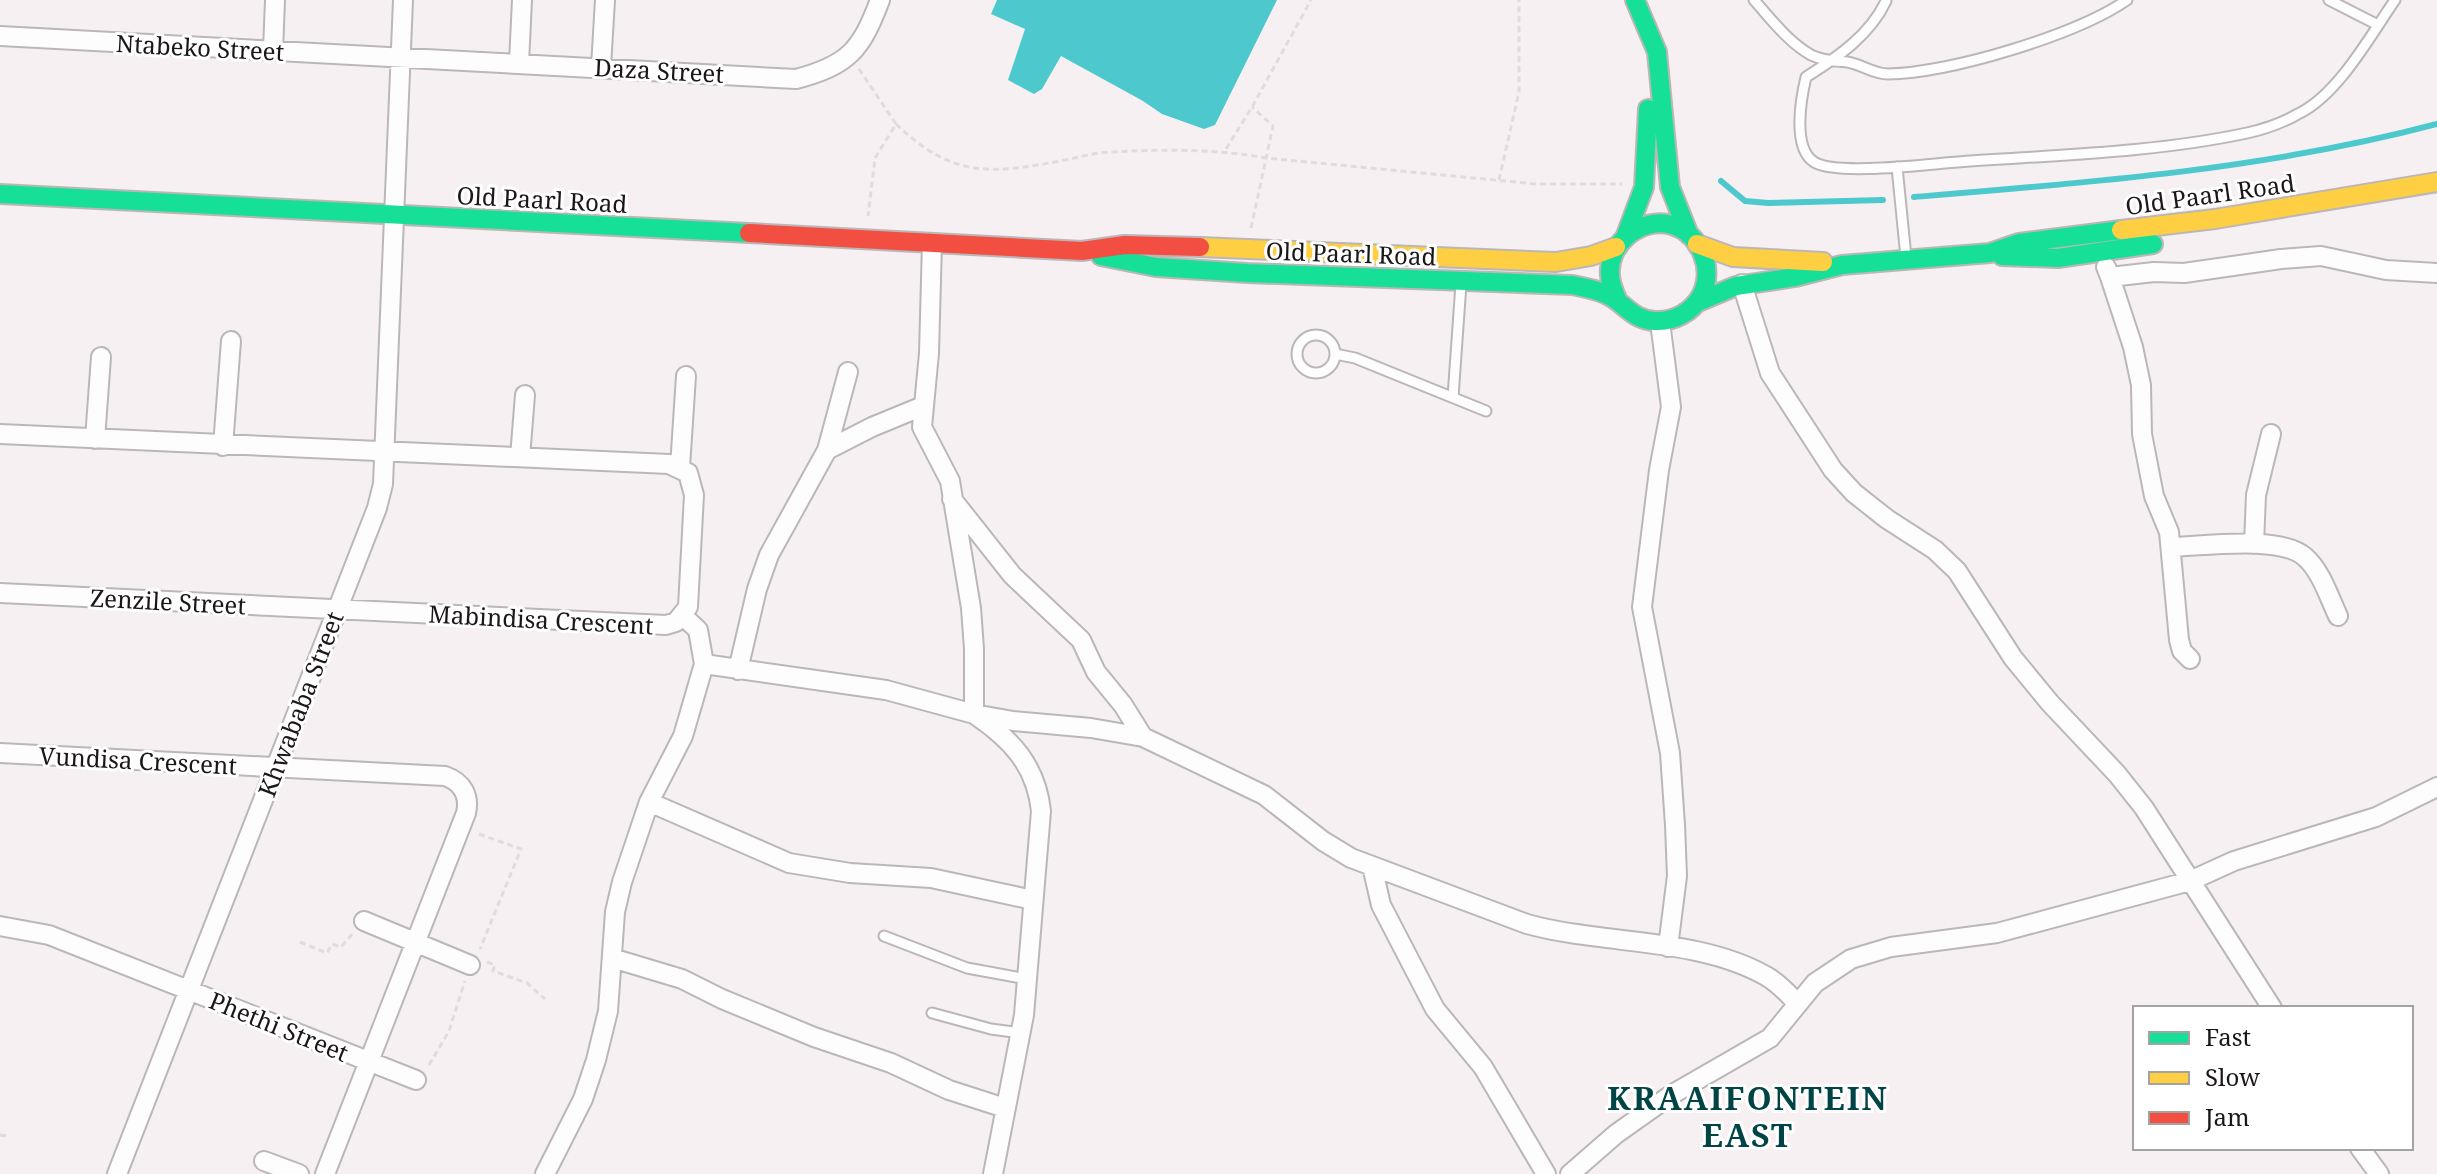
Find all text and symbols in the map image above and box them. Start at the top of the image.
street label: Ntabeko Street [115,26,285,68]
street label: Daza Street [593,50,725,90]
street label: Old Paarl Road [2123,166,2297,222]
street label: Old Paarl Road [456,178,628,220]
street label: Old Paarl Road [1265,234,1437,272]
street label: Zenzile Street [89,580,247,622]
street label: Mabindisa Crescent [428,597,654,641]
street label: Khwababa Street [249,607,351,801]
street label: Vundisa Crescent [38,738,238,782]
street label: Phethi Street [205,983,353,1069]
legend [2133,1006,2413,1150]
text: Fast [2205,1020,2251,1053]
text: Slow [2205,1060,2260,1093]
district label: KRAAIFONTEIN EAST [1607,1076,1889,1156]
text: Jam [2204,1100,2250,1133]

